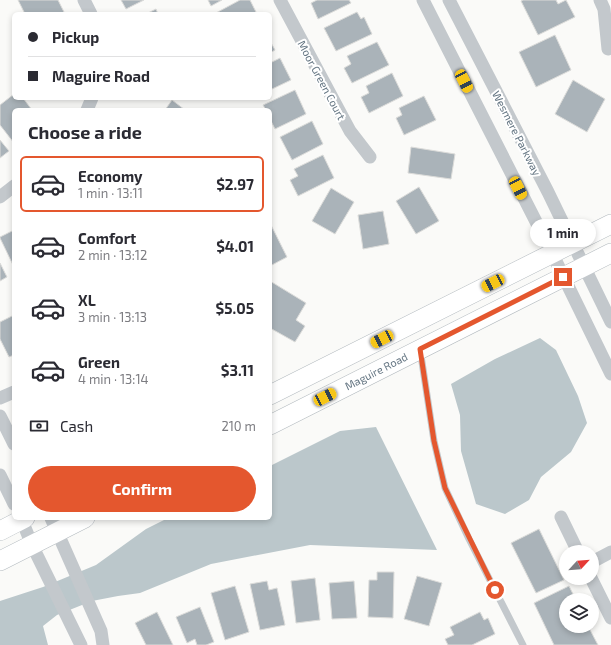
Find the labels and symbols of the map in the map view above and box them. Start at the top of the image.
street label: Moor Green Court [296,38,348,122]
car [453,68,475,94]
street label: Wesmere Parkway [490,88,544,178]
car [507,175,529,201]
callout: 1 min [530,219,596,247]
route end [554,268,572,286]
car [480,272,506,294]
car [369,328,395,350]
street label: Maguire Road [342,350,410,392]
car [312,386,338,408]
north arrow [559,545,599,585]
route start [486,581,504,599]

